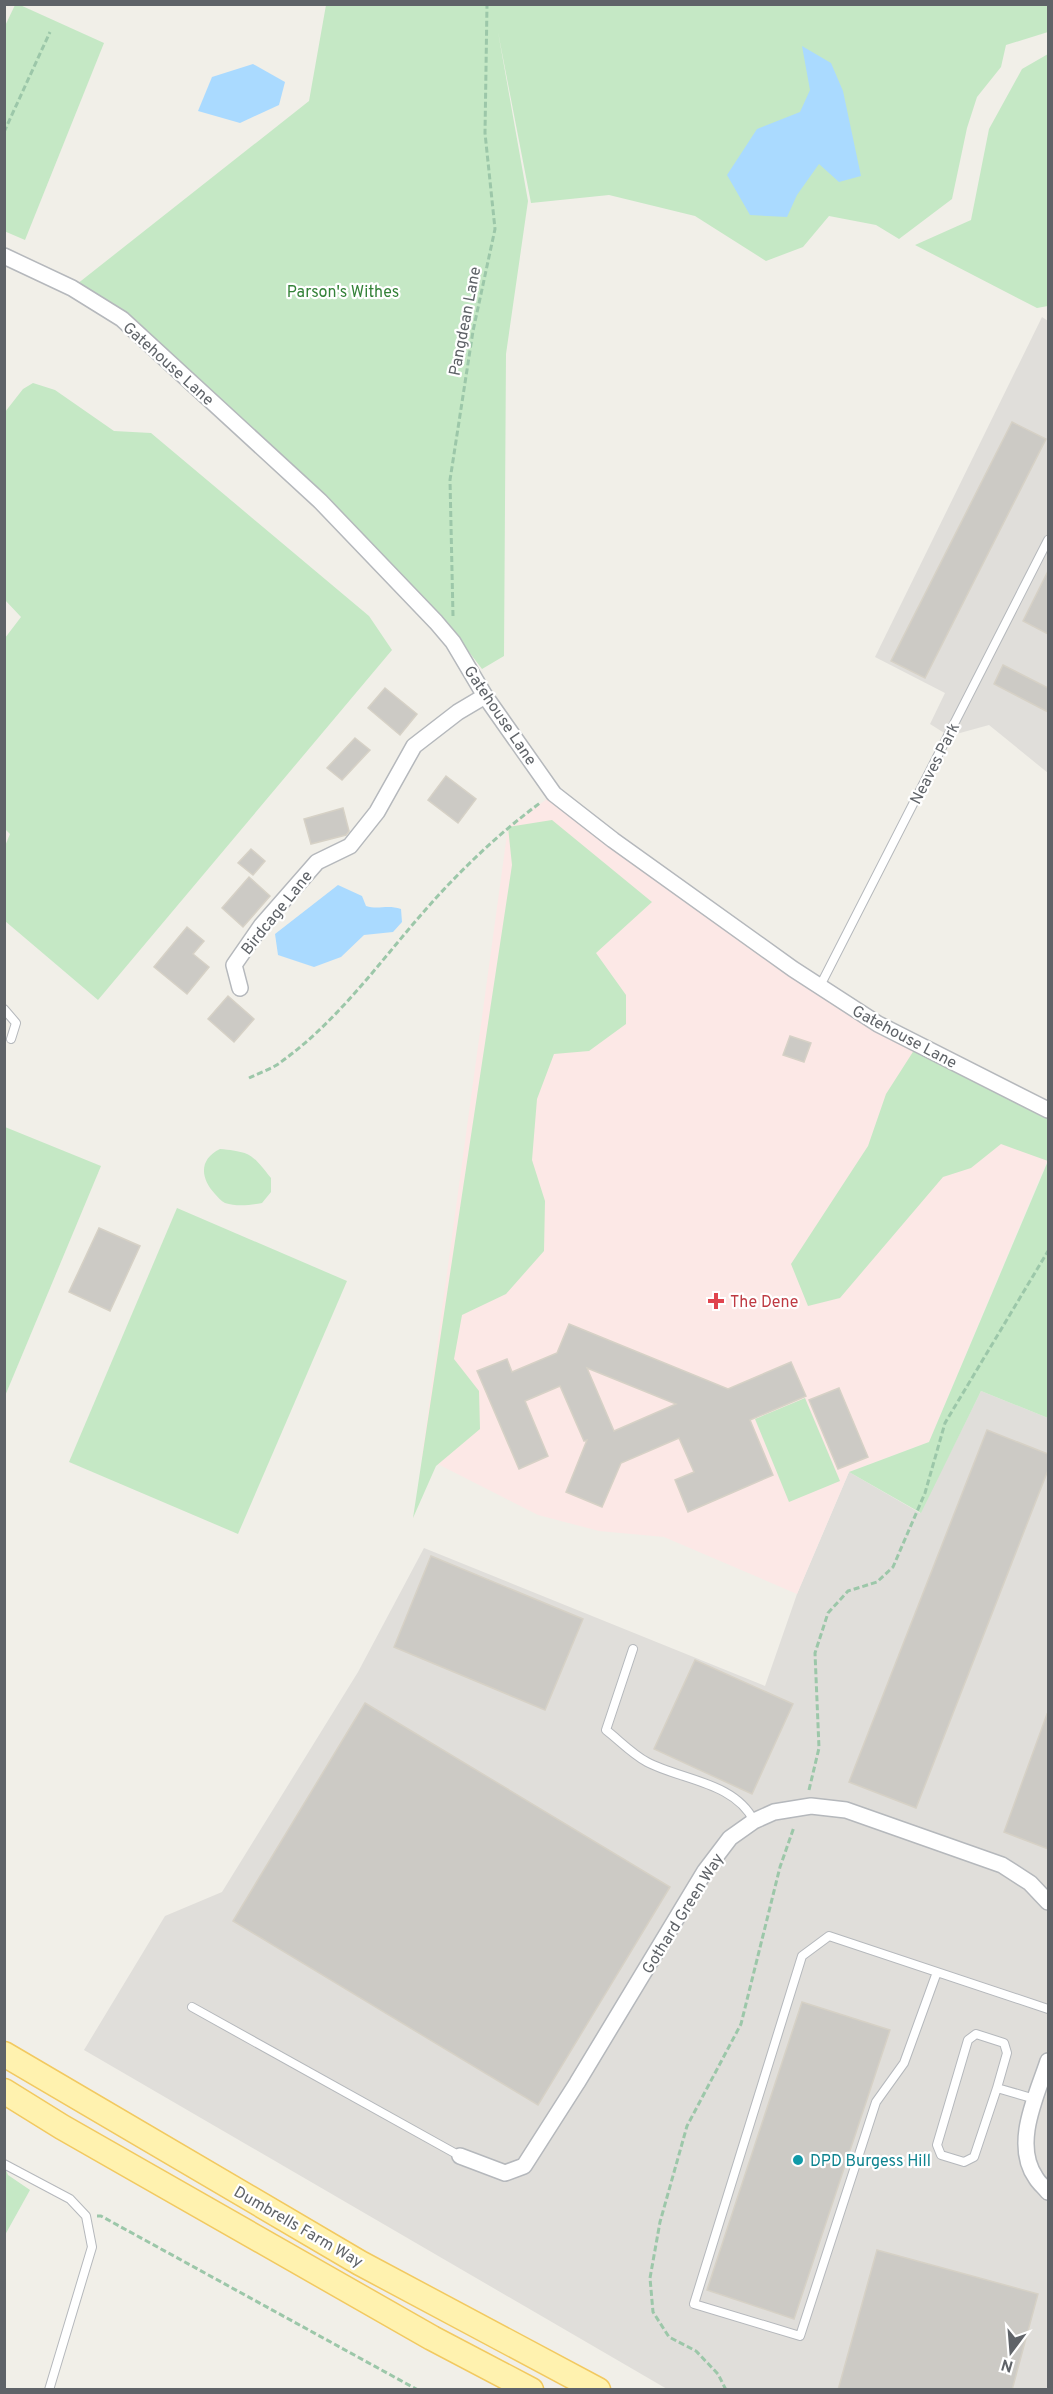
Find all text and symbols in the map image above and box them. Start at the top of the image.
street label: Pangdean Lane [446,265,486,378]
park label: Parson's Withes [287,283,399,303]
street label: Gatehouse Lane [118,318,217,411]
street label: Gatehouse Lane [459,662,540,770]
street label: Neaves Park [907,720,965,808]
street label: Birdcage Lane [238,867,318,959]
street label: Gatehouse Lane [848,1002,960,1074]
marker: The Dene [707,1292,725,1310]
place label: The Dene [730,1293,798,1313]
street label: Gothard Green Way [638,1850,729,1978]
place label: DPD Burgess Hill [810,2152,931,2172]
marker: DPD Burgess Hill [791,2153,805,2167]
street label: Dumbrells Farm Way [230,2183,366,2273]
north arrow [981,2322,1041,2382]
text: N [999,2353,1016,2376]

